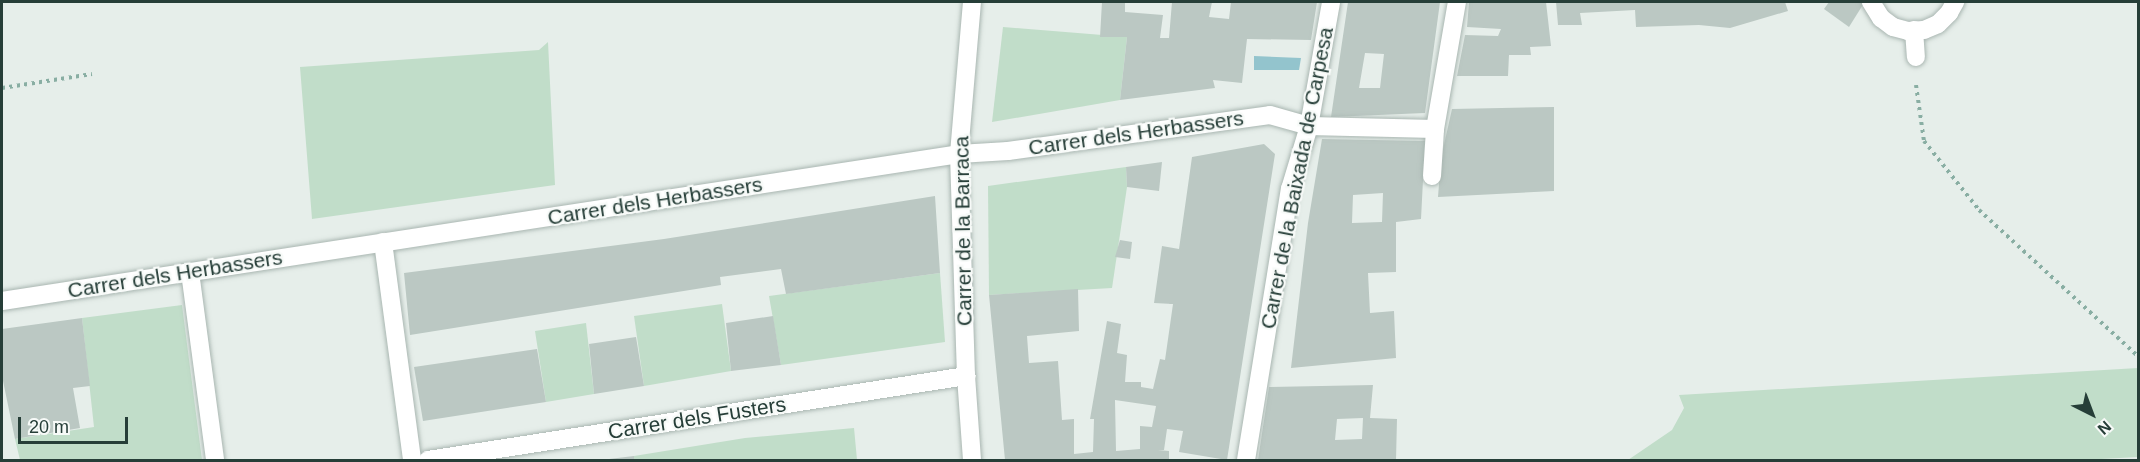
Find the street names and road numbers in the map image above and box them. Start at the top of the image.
street label: Carrer de la Baixada de Carpesa [1255,25,1339,331]
street label: Carrer dels Herbassers [1027,105,1245,161]
street label: Carrer de la Barraca [949,136,977,326]
street label: Carrer dels Herbassers [546,172,764,230]
street label: Carrer dels Herbassers [66,245,284,303]
street label: Carrer dels Fusters [606,391,788,445]

